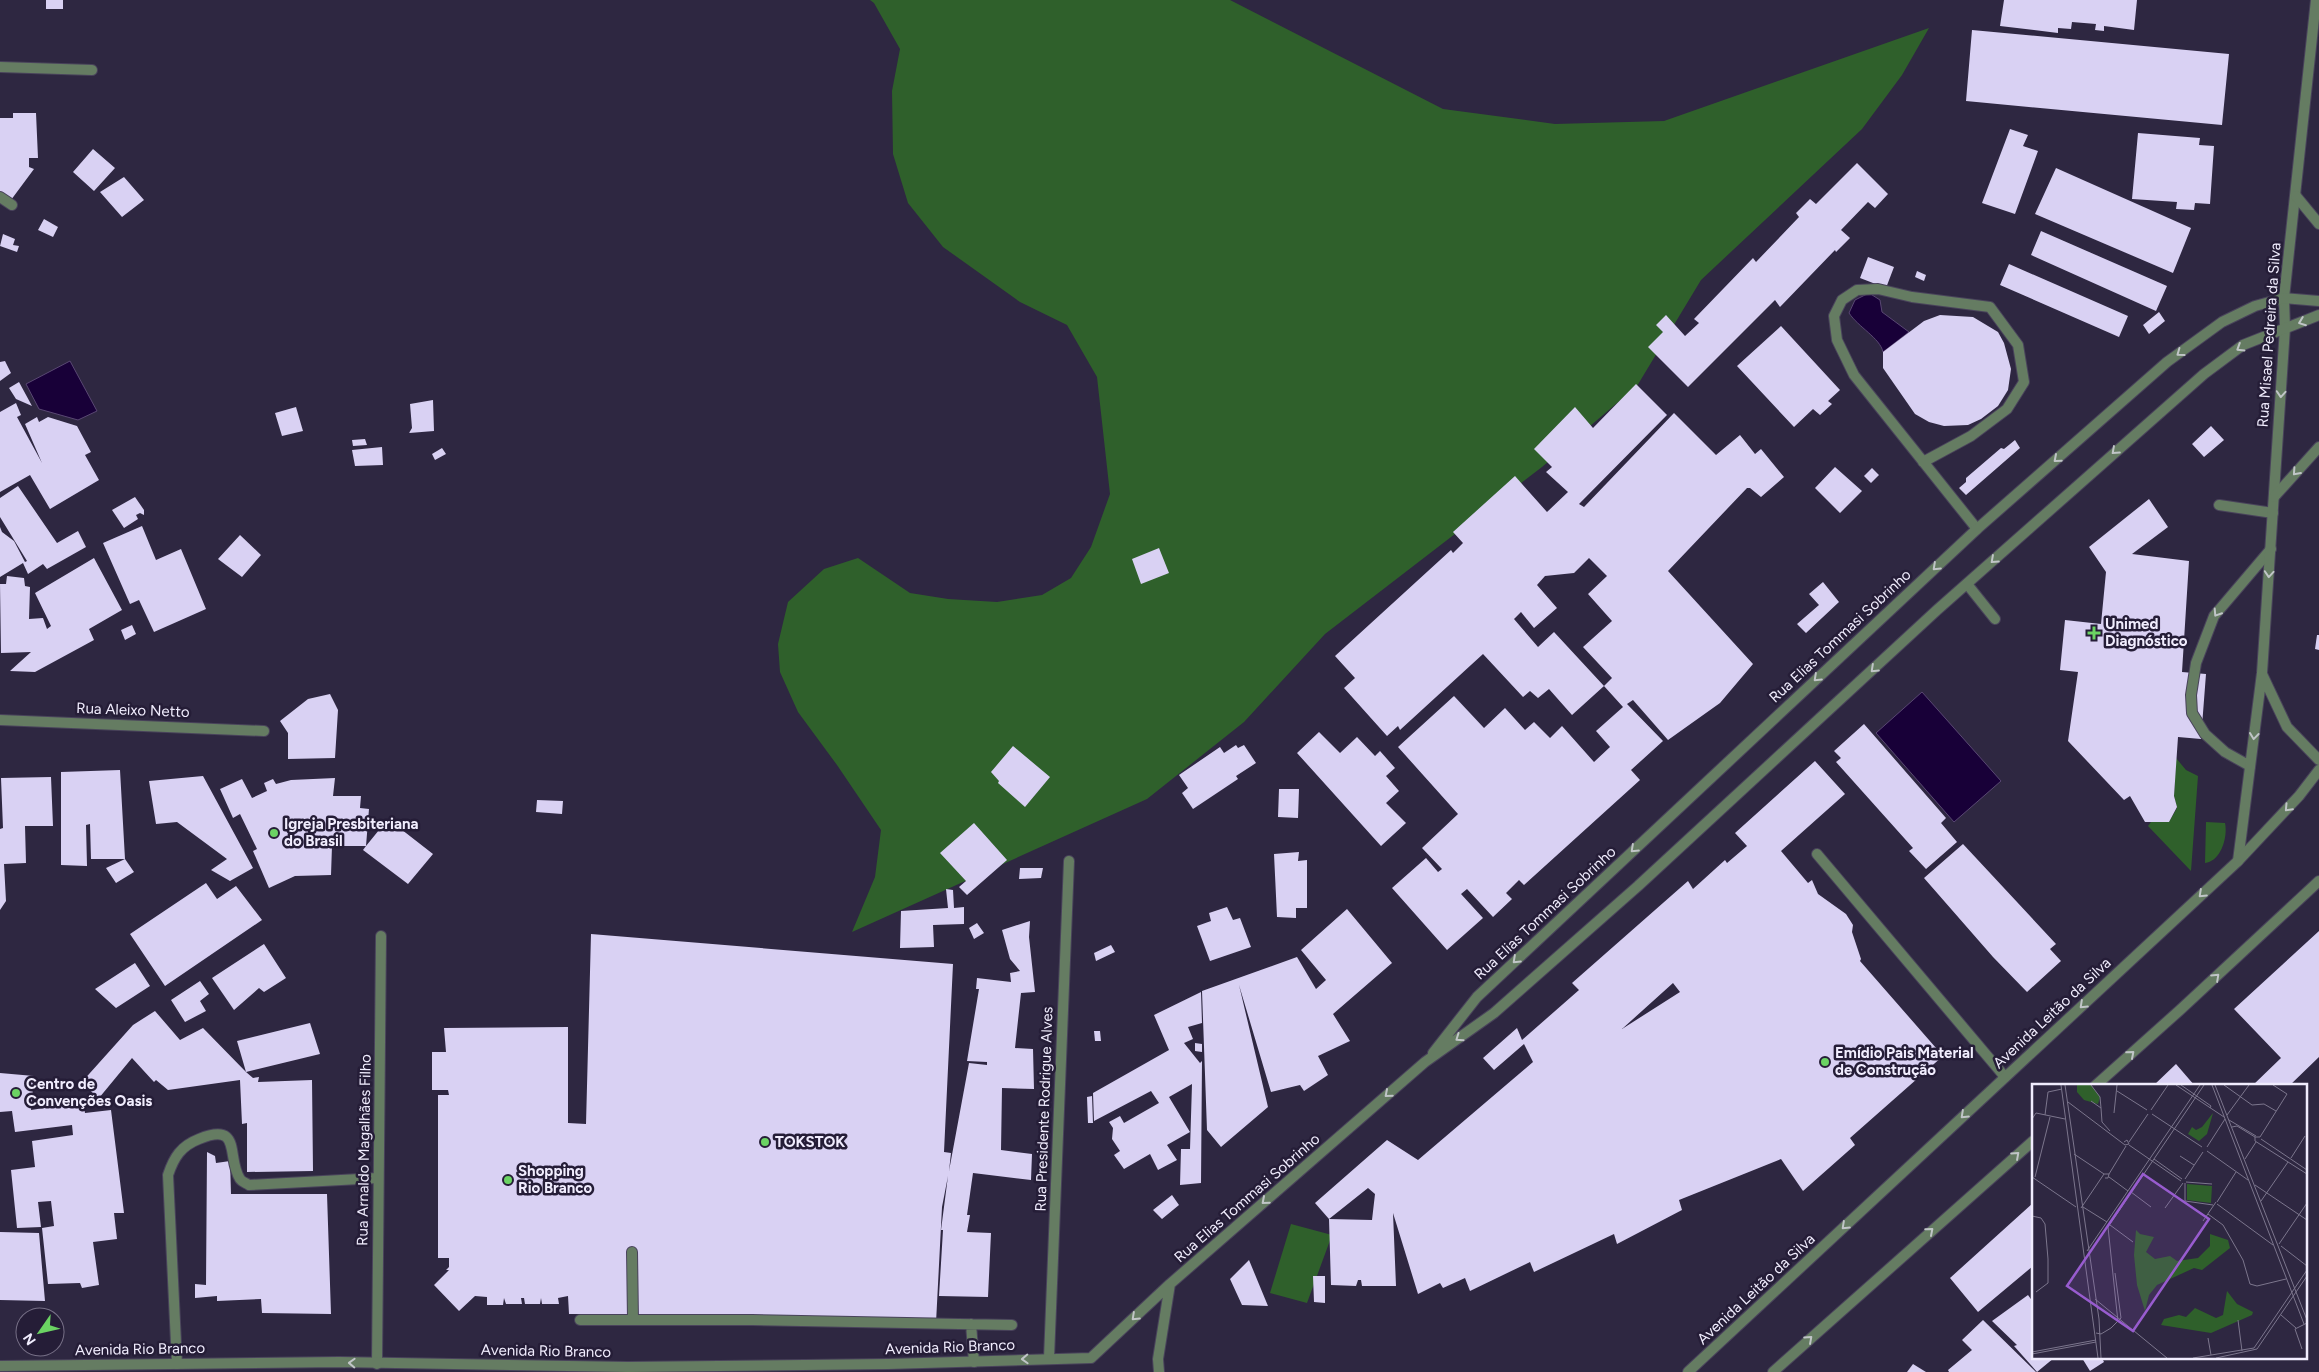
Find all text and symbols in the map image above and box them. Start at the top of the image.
street label: Rua Misael Pedreira da Silva [2254,242,2284,428]
one-way arrow [2298,315,2307,326]
one-way arrow [2237,342,2246,351]
one-way arrow [2177,347,2186,355]
one-way arrow [2275,391,2286,399]
one-way arrow [2112,445,2121,454]
one-way arrow [2053,453,2062,462]
one-way arrow [2293,467,2302,476]
one-way arrow [1991,554,2000,563]
one-way arrow [1932,561,1941,570]
street label: Rua Elias Tommasi Sobrinho [1765,565,1915,706]
one-way arrow [2264,570,2275,578]
one-way arrow [2213,608,2223,617]
place label: Unimed Diagnóstico [2105,615,2188,650]
marker: Unimed Diagnóstico [2087,626,2101,640]
one-way arrow [1870,663,1879,672]
one-way arrow [1814,672,1823,681]
street label: Rua Aleixo Netto [76,699,190,721]
one-way arrow [2249,732,2260,740]
one-way arrow [2285,802,2294,811]
place label: Igreja Presbiteriana do Brasil [284,815,418,850]
marker: Igreja Presbiteriana do Brasil [268,827,280,839]
street label: Rua Elias Tommasi Sobrinho [1470,842,1620,983]
one-way arrow [1631,843,1640,852]
one-way arrow [2199,888,2208,897]
one-way arrow [1512,954,1521,963]
street label: Avenida Leitão da Silva [1989,954,2115,1072]
one-way arrow [2210,974,2219,983]
one-way arrow [2080,999,2089,1008]
street label: Rua Presidente Rodrigue Alves [1031,1006,1057,1212]
one-way arrow [1456,1032,1465,1041]
place label: Emídio Pais Material de Construção [1835,1044,1974,1079]
one-way arrow [2126,1050,2135,1059]
street label: Rua Arnaldo Magalhães Filho [353,1054,375,1246]
marker: Emídio Pais Material de Construção [1819,1056,1831,1068]
place label: Centro de Convenções Oasis [26,1075,152,1110]
inset map [2032,1084,2306,1360]
marker: Centro de Convenções Oasis [10,1087,22,1099]
one-way arrow [1385,1089,1394,1097]
one-way arrow [1961,1109,1970,1118]
street label: Rua Elias Tommasi Sobrinho [1170,1130,1324,1266]
place label: TOKSTOK [775,1133,845,1151]
marker: TOKSTOK [759,1136,771,1148]
one-way arrow [2011,1152,2020,1161]
place label: Shopping Rio Branco [518,1162,592,1197]
marker: Shopping Rio Branco [502,1174,514,1186]
one-way arrow [1262,1195,1271,1204]
one-way arrow [1842,1220,1851,1229]
one-way arrow [1924,1228,1933,1237]
street label: Avenida Leitão da Silva [1693,1230,1819,1348]
north arrow [15,1307,65,1357]
one-way arrow [1131,1311,1140,1320]
text: N [20,1330,40,1348]
street label: Avenida Rio Branco [885,1336,1016,1358]
one-way arrow [1803,1336,1812,1345]
street label: Avenida Rio Branco [75,1339,206,1359]
street label: Avenida Rio Branco [481,1341,612,1361]
one-way arrow [1020,1354,1028,1364]
one-way arrow [348,1357,356,1368]

